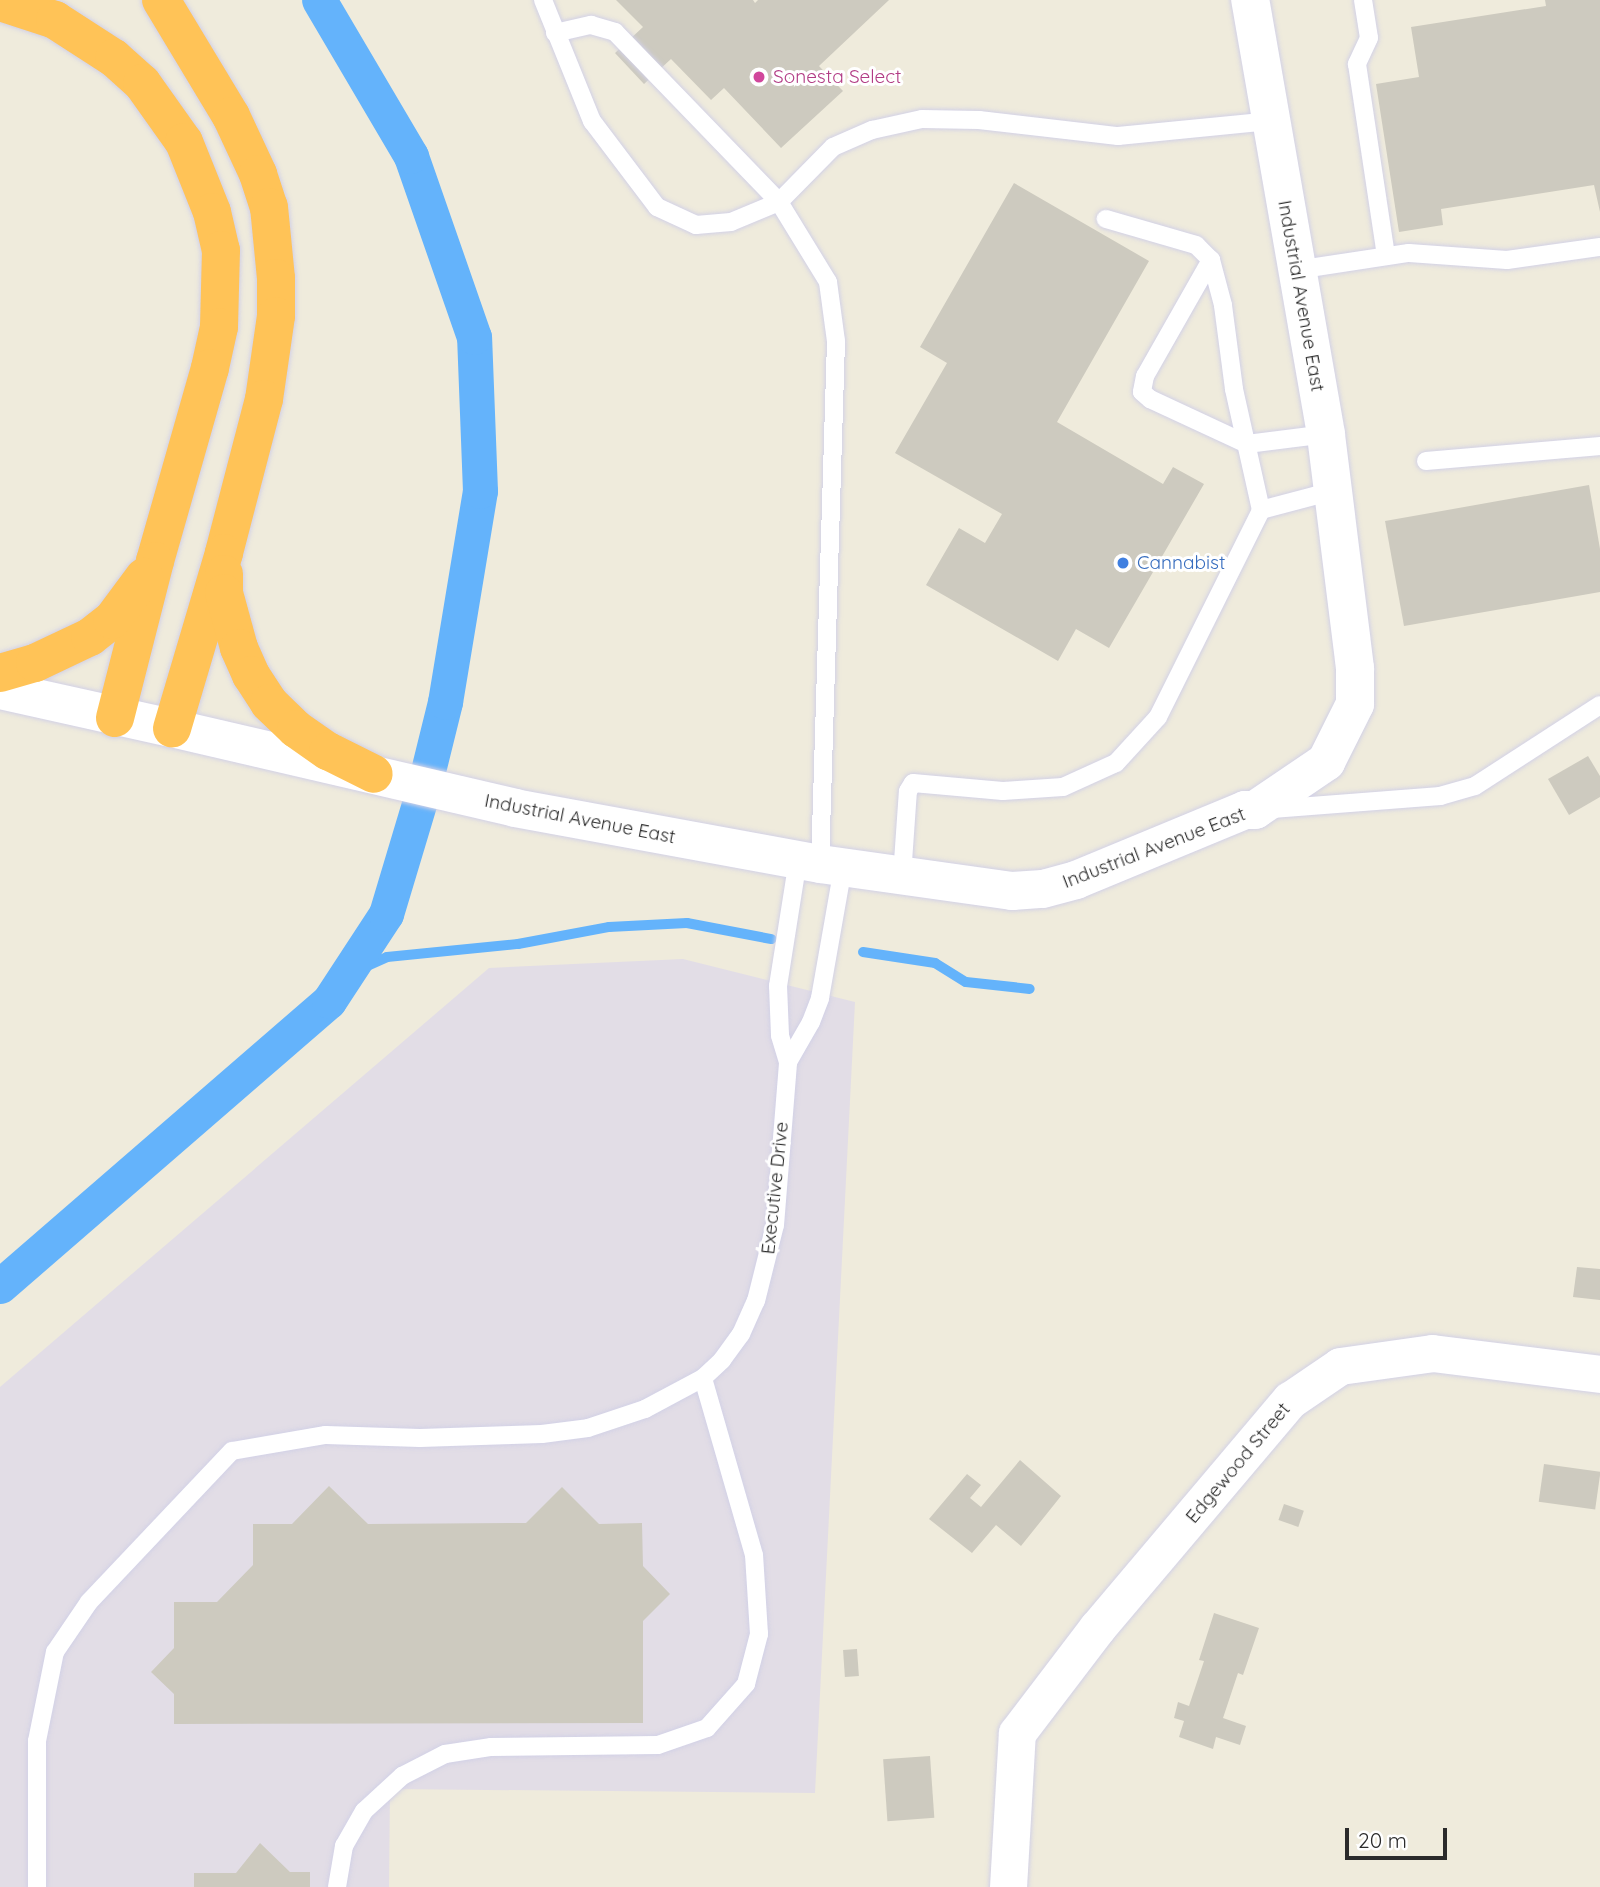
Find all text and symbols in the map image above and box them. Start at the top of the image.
place label: Sonesta Select [773,66,902,88]
marker: Sonesta Select [751,69,767,85]
street label: Industrial Avenue East [1273,198,1329,394]
place label: Cannabist [1137,552,1225,574]
marker: Cannabist [1115,555,1131,571]
street label: Industrial Avenue East [483,789,677,849]
street label: Industrial Avenue East [1059,803,1249,893]
street label: Executive Drive [757,1121,793,1255]
street label: Edgewood Street [1181,1398,1295,1528]
scale bar [1348,1814,1450,1858]
text: 20 m [1358,1827,1407,1853]

